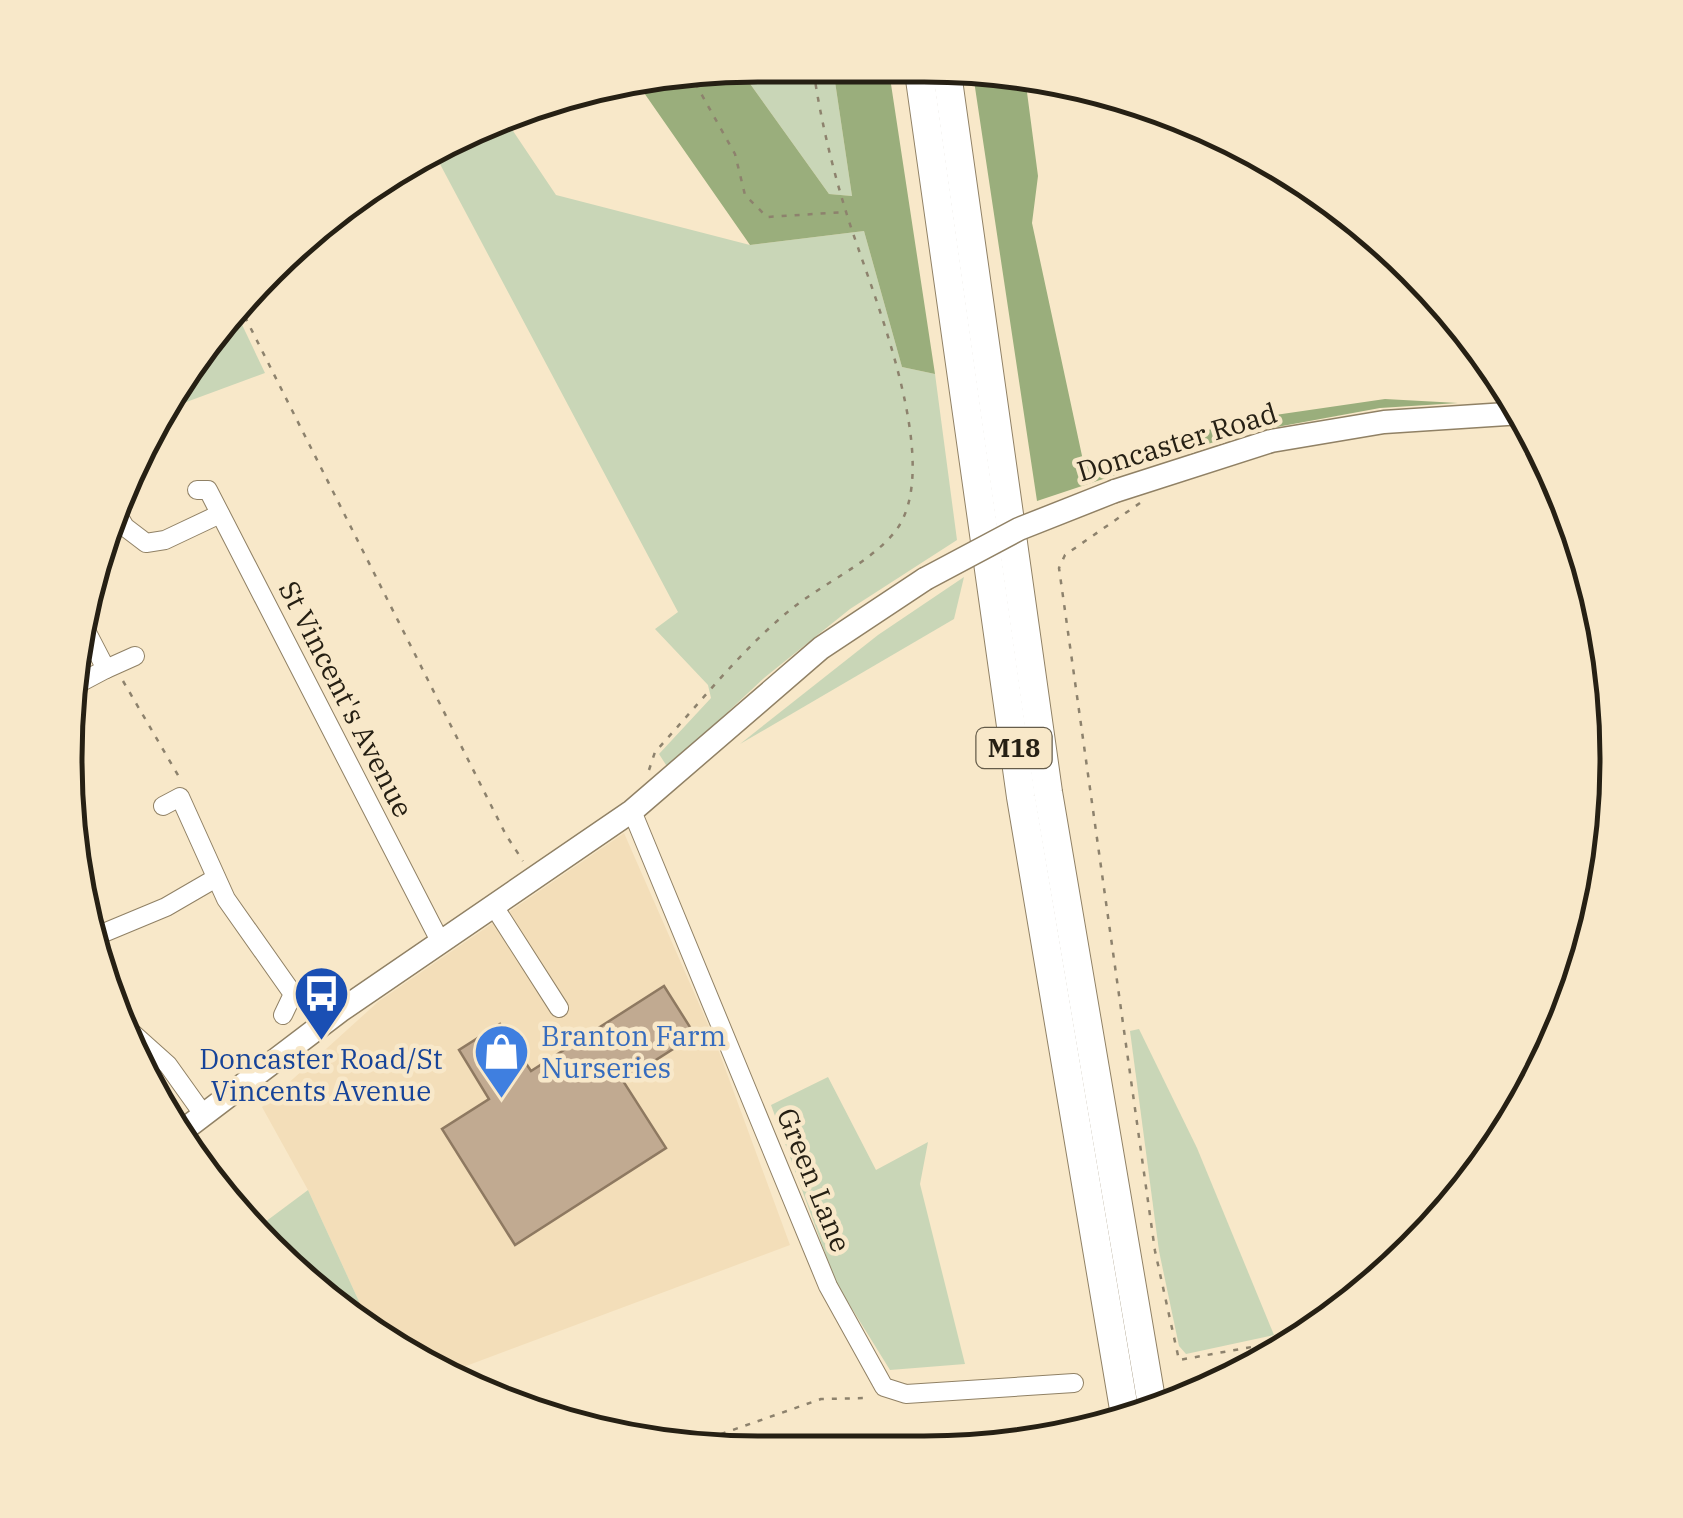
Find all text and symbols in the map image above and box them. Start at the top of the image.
street label: Doncaster Road [1072,394,1281,489]
street label: St Vincent's Avenue [271,574,422,823]
road number: M18 [976,728,1052,768]
bus stop icon: Doncaster Road/St Vincents Avenue [291,963,351,1042]
place label: Branton Farm Nurseries [541,1017,726,1086]
shop icon: Branton Farm Nurseries [472,1022,532,1101]
place label: Doncaster Road/St Vincents Avenue [199,1040,443,1109]
street label: Green Lane [769,1102,860,1257]

